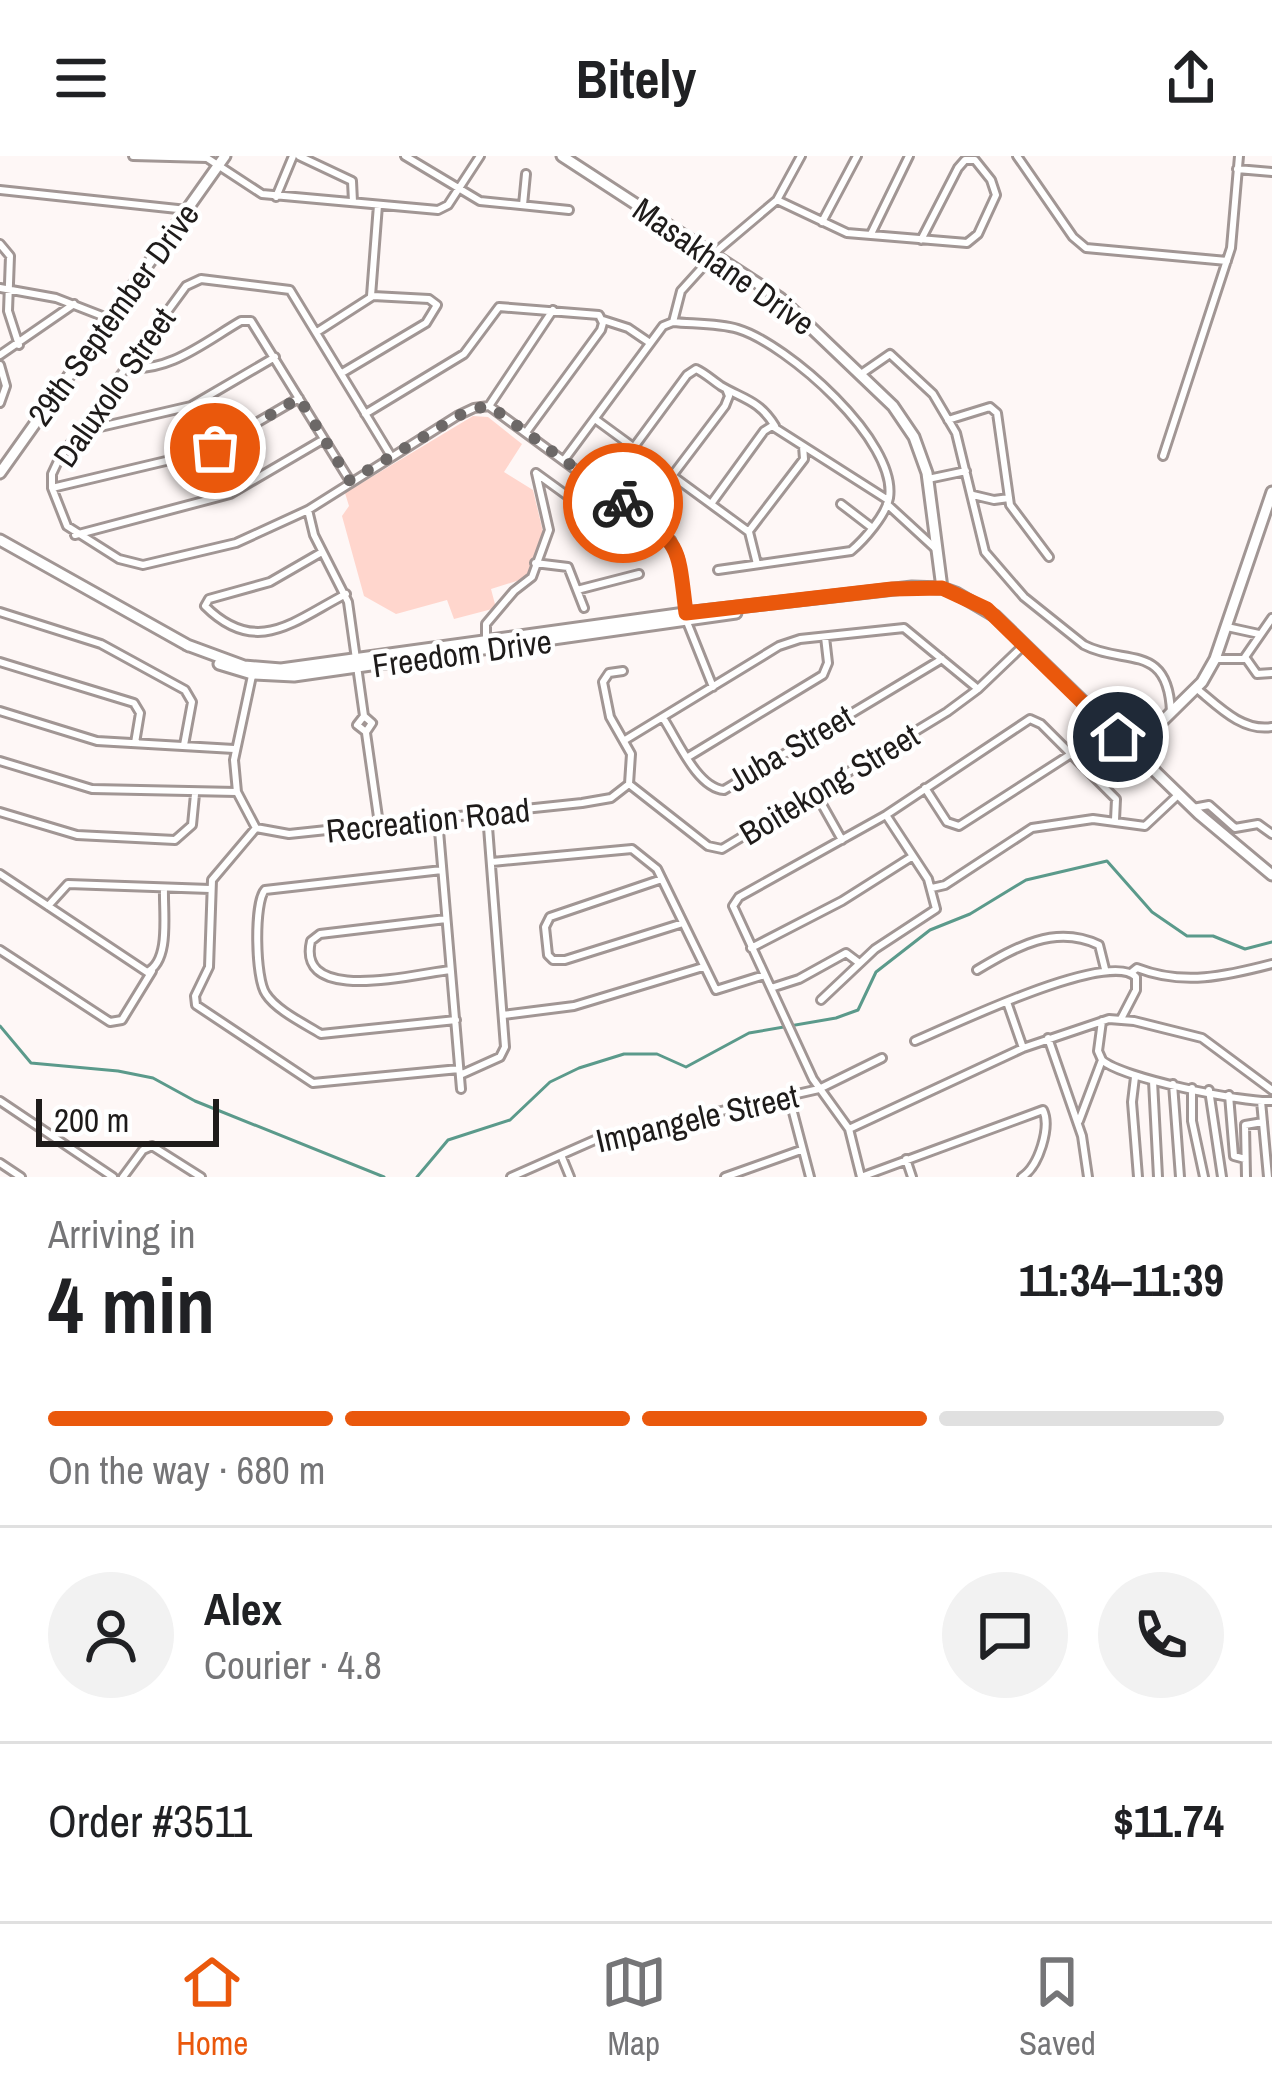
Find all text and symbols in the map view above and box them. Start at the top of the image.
text: Bitely [576,42,696,115]
icon: menu [48,45,114,111]
icon: share [1158,45,1224,111]
street label: Masakhane Drive [625,187,823,345]
street label: 29th September Drive [17,194,209,434]
street label: Daluxolo Street [43,299,185,475]
pin [164,397,266,499]
icon: bag [182,415,248,481]
courier [563,443,683,563]
icon: bike [590,470,656,536]
street label: Freedom Drive [370,619,554,687]
pin [1067,686,1169,788]
street label: Juba Street [719,694,861,802]
icon: home [1085,704,1151,770]
street label: Boitekong Street [731,713,927,855]
street label: Recreation Road [324,787,532,853]
street label: Impangele Street [592,1073,802,1163]
scale bar [36,1093,219,1146]
text: 200 m [54,1098,129,1142]
text: Arriving in [48,1208,196,1260]
text: 11:34–11:39 [1019,1249,1224,1310]
text: 4 min [48,1252,215,1357]
text: On the way · 680 m [48,1444,325,1496]
button: person [48,1572,174,1698]
button: chat [942,1572,1068,1698]
button: phone [1098,1572,1224,1698]
text: Alex [204,1578,282,1639]
text: Courier · 4.8 [204,1639,382,1691]
text: Order #3511 [48,1790,252,1851]
text: $11.74 [1113,1790,1224,1851]
tab: Home [176,1949,248,2065]
tab: Map [601,1949,667,2065]
tab: Saved [1019,1949,1096,2065]

